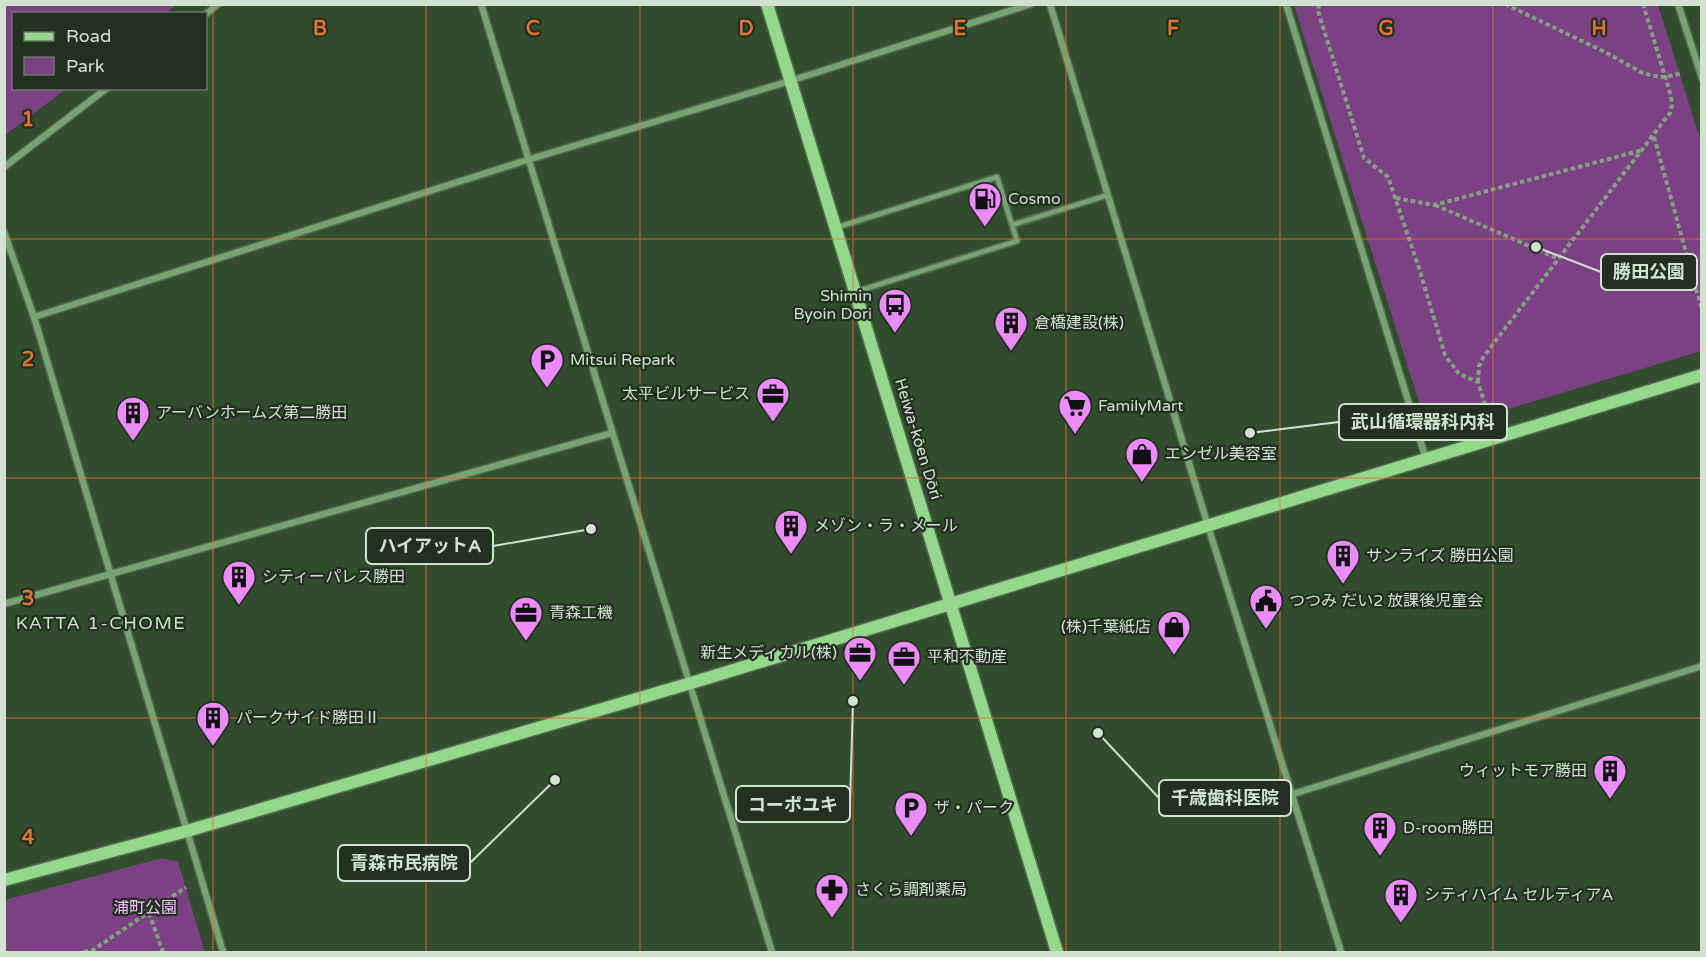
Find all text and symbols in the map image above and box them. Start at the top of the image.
legend [12,12,207,90]
text: B [313,17,327,41]
text: C [526,17,540,41]
text: D [738,17,754,41]
text: E [954,17,967,41]
text: F [1167,17,1179,41]
text: G [1378,17,1394,41]
text: H [1591,17,1607,41]
text: Road [66,25,111,47]
text: Park [66,55,105,77]
text: 1 [22,108,34,132]
fuel station icon: Cosmo [967,181,1003,228]
place label: Cosmo [1008,189,1061,209]
callout: 勝田公園 [1601,254,1697,290]
text: 勝田公園 [1613,261,1685,283]
place label: Shimin Byoin Dori [793,286,872,324]
bus stop icon: Shimin Byoin Dori [877,287,913,334]
building icon: 倉橋建設(株) [993,305,1029,352]
place label: 倉橋建設(株) [1034,313,1124,333]
parking icon: Mitsui Repark [529,342,565,389]
text: 2 [22,348,34,372]
place label: Mitsui Repark [570,350,676,370]
office icon: 太平ビルサービス [755,376,791,423]
street label: Heiwa-kōen Dōri [890,376,946,502]
place label: 太平ビルサービス [622,384,750,404]
supermarket icon: FamilyMart [1057,388,1093,435]
building icon: アーバンホームズ第二勝田 [115,395,151,442]
place label: FamilyMart [1098,396,1183,416]
place label: アーバンホームズ第二勝田 [156,403,347,423]
callout: 武山循環器科内科 [1339,404,1507,440]
text: 武山循環器科内科 [1351,411,1495,433]
shop icon: エンゼル美容室 [1124,436,1160,483]
place label: エンゼル美容室 [1165,444,1277,464]
building icon: メゾン・ラ・メール [773,508,809,555]
place label: メゾン・ラ・メール [814,516,958,536]
callout: ハイアットA [366,528,493,564]
text: ハイアットA [378,535,482,557]
building icon: サンライズ 勝田公園 [1325,538,1361,585]
place label: サンライズ 勝田公園 [1366,546,1514,566]
building icon: シティーパレス勝田 [221,559,257,606]
place label: シティーパレス勝田 [262,567,405,587]
public building icon: つつみ だい2 放課後児童会 [1248,583,1284,630]
text: 3 [22,587,34,611]
place label: つつみ だい2 放課後児童会 [1289,591,1483,611]
office icon: 青森工機 [508,595,544,642]
place label: 青森工機 [549,603,613,623]
shop icon: (株)千葉紙店 [1156,609,1192,656]
district label: KATTA 1-CHOME [16,612,186,634]
place label: (株)千葉紙店 [1061,617,1151,637]
office icon: 新生メディカル(株) [842,635,878,682]
office icon: 平和不動産 [886,639,922,686]
place label: 新生メディカル(株) [700,643,837,663]
place label: 平和不動産 [927,647,1007,667]
building icon: パークサイド勝田Ⅱ [195,700,231,747]
place label: パークサイド勝田Ⅱ [236,708,380,728]
building icon: ウィットモア勝田 [1592,753,1628,800]
place label: ウィットモア勝田 [1459,761,1587,781]
callout: 千歳歯科医院 [1159,780,1291,816]
callout: コーポユキ [736,786,850,822]
text: 千歳歯科医院 [1171,787,1279,809]
parking icon: ザ・パーク [893,790,929,837]
text: コーポユキ [748,794,838,816]
place label: ザ・パーク [934,798,1014,818]
building icon: D-room勝田 [1362,810,1398,857]
place label: D-room勝田 [1403,818,1494,838]
text: 4 [22,826,35,850]
callout: 青森市民病院 [338,845,470,881]
text: 青森市民病院 [350,852,458,874]
pharmacy icon: さくら調剤薬局 [814,872,850,919]
building icon: シティハイム セルティアA [1383,877,1419,924]
place label: さくら調剤薬局 [855,880,967,900]
place label: シティハイム セルティアA [1424,885,1614,905]
park label: 浦町公園 [113,898,177,918]

